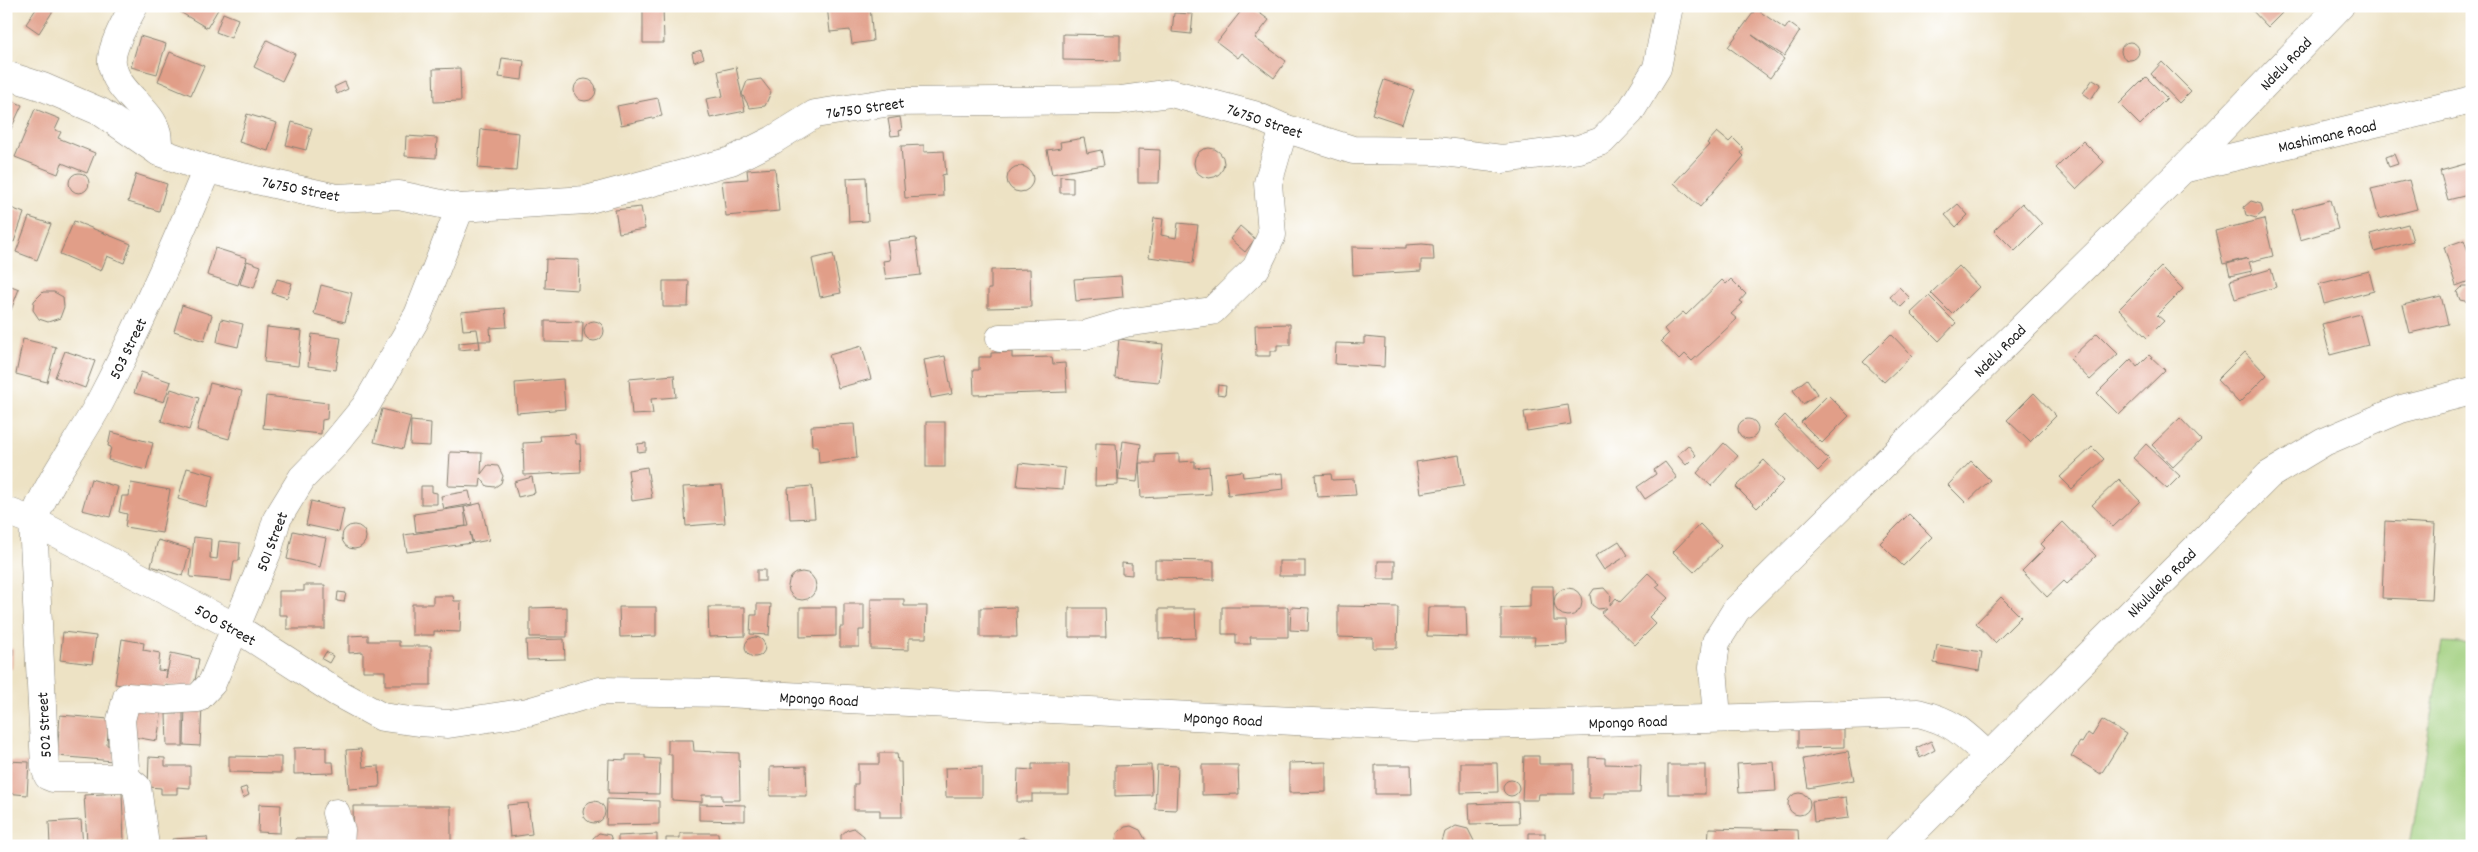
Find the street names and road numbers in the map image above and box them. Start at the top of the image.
street label: Ndelu Road [2255,33,2318,97]
street label: 76750 Street [825,93,906,126]
street label: 76750 Street [1223,99,1305,146]
street label: Mashimane Road [2276,115,2379,160]
street label: 76750 Street [260,172,341,209]
street label: 503 Street [104,314,154,384]
street label: Ndelu Road [1969,320,2032,383]
street label: 501 Street [251,509,295,575]
street label: Nkululeko Road [2123,544,2203,624]
street label: 500 Street [190,599,260,653]
street label: Mpongo Road [779,687,859,714]
street label: 502 Street [32,691,59,758]
street label: Mpongo Road [1183,707,1263,734]
street label: Mpongo Road [1588,711,1668,736]

